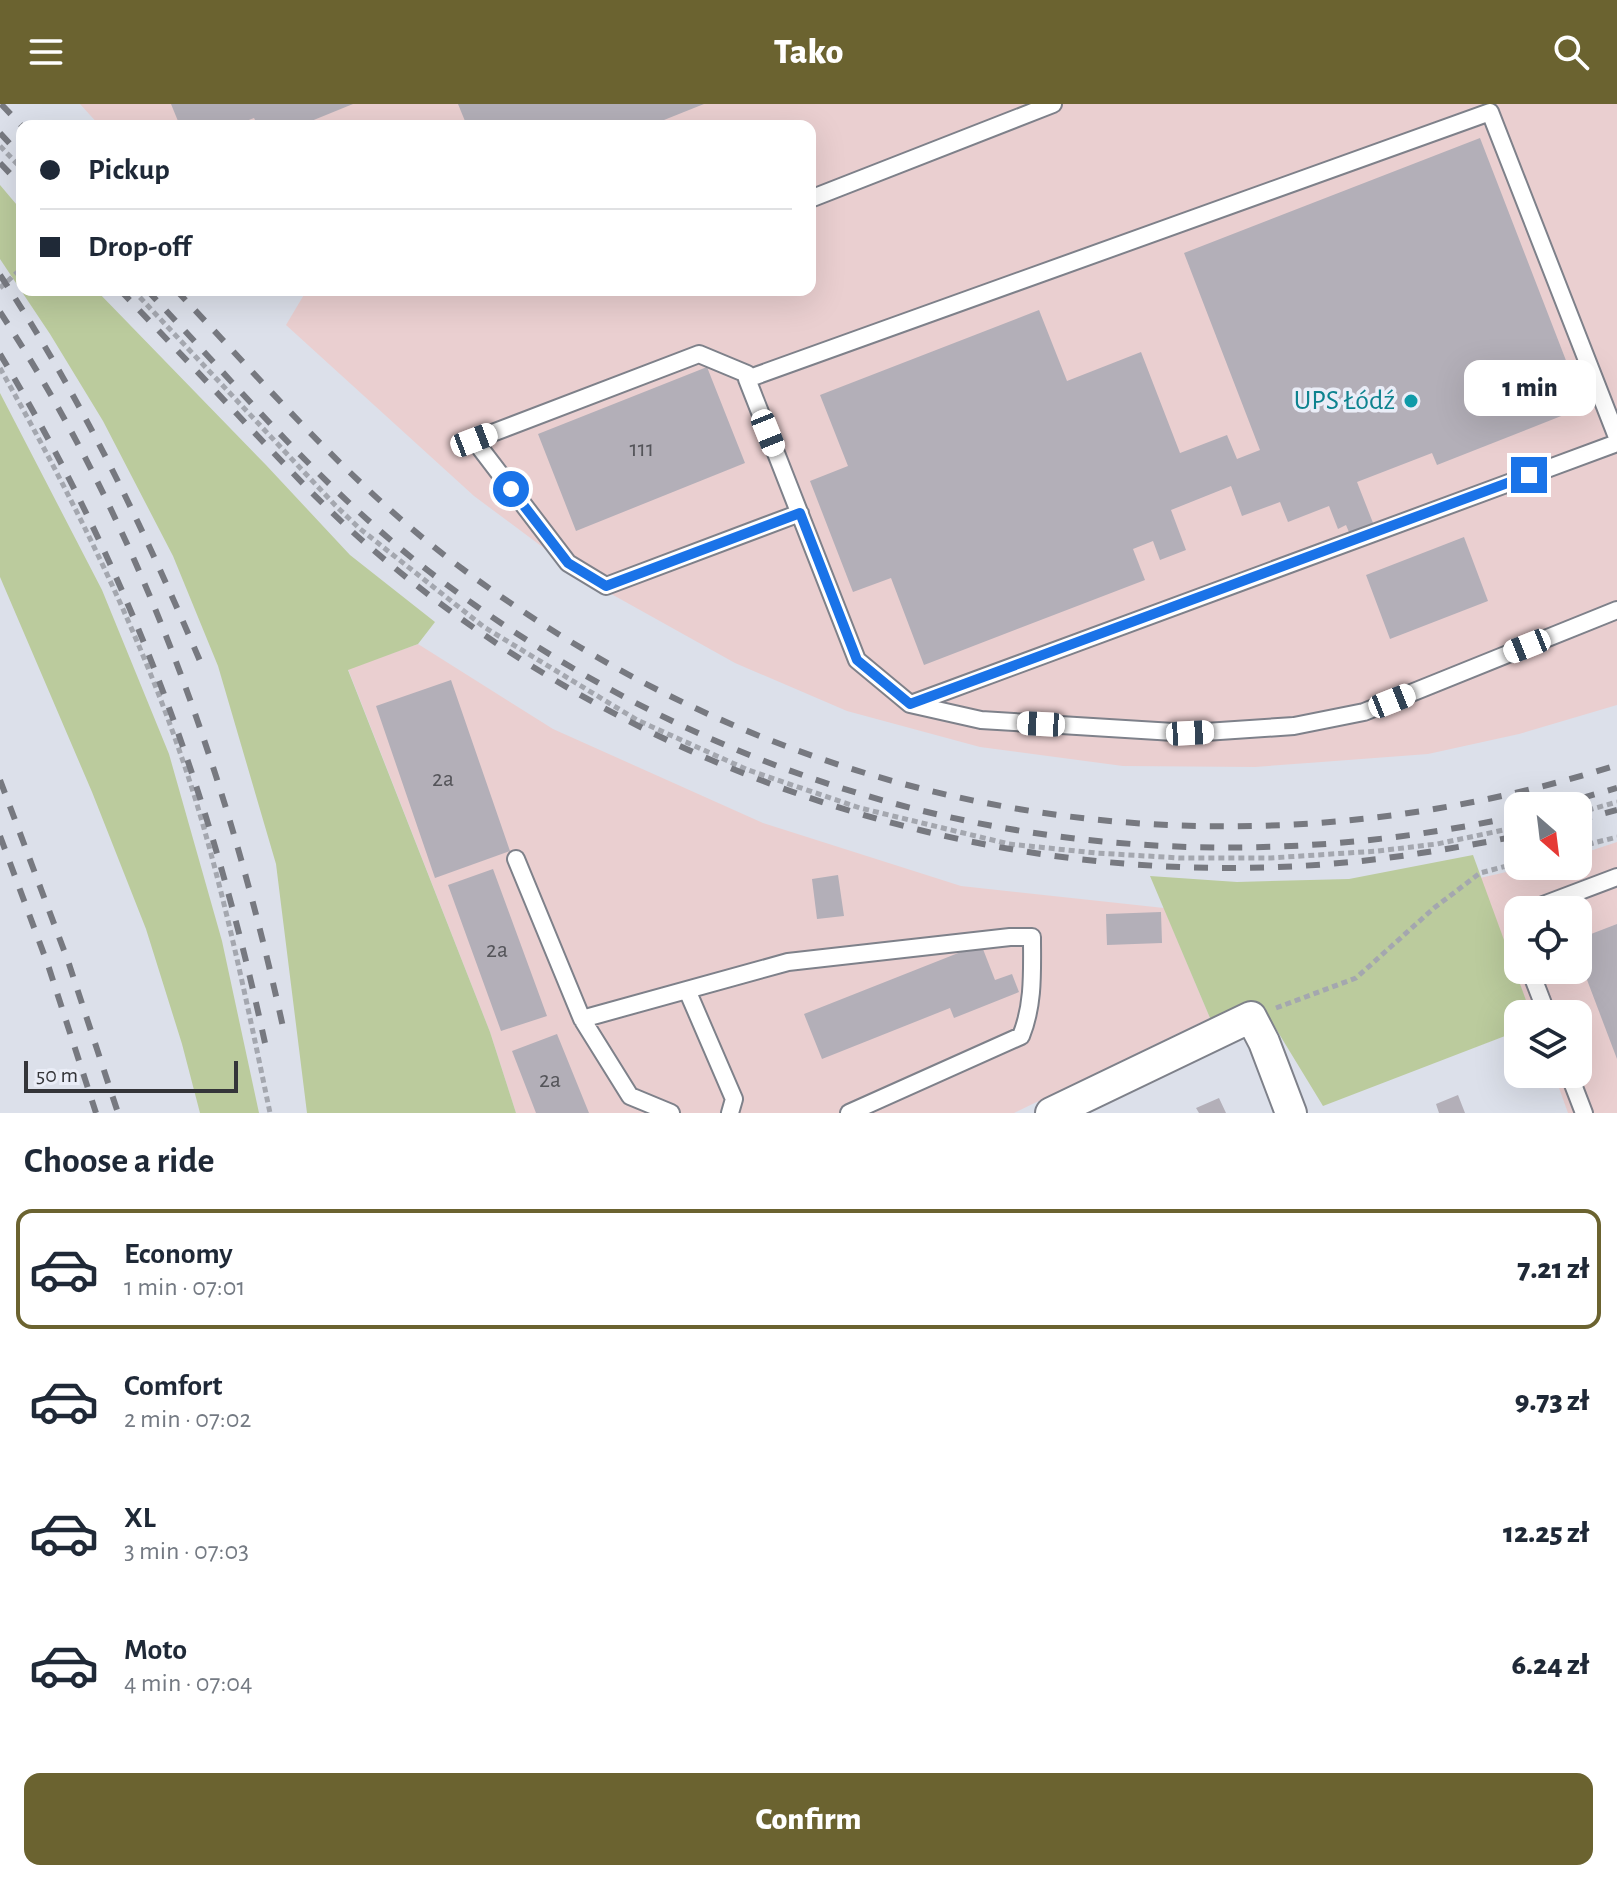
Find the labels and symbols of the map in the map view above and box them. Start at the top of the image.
callout: 1 min [1463,359,1595,415]
place label: UPS Łódź [1294,387,1395,415]
marker: UPS Łódź [1402,392,1420,410]
car [748,406,788,460]
car [447,420,501,460]
house number: 111 [630,437,654,461]
route end [1511,457,1547,493]
route start [493,471,529,507]
car [1500,626,1554,666]
car [1365,681,1419,721]
car [1016,711,1066,737]
car [1165,720,1215,746]
house number: 2a [432,767,454,791]
north arrow [1504,792,1592,880]
house number: 2a [486,938,508,962]
scale bar [24,1057,238,1093]
house number: 2a [539,1068,561,1092]

